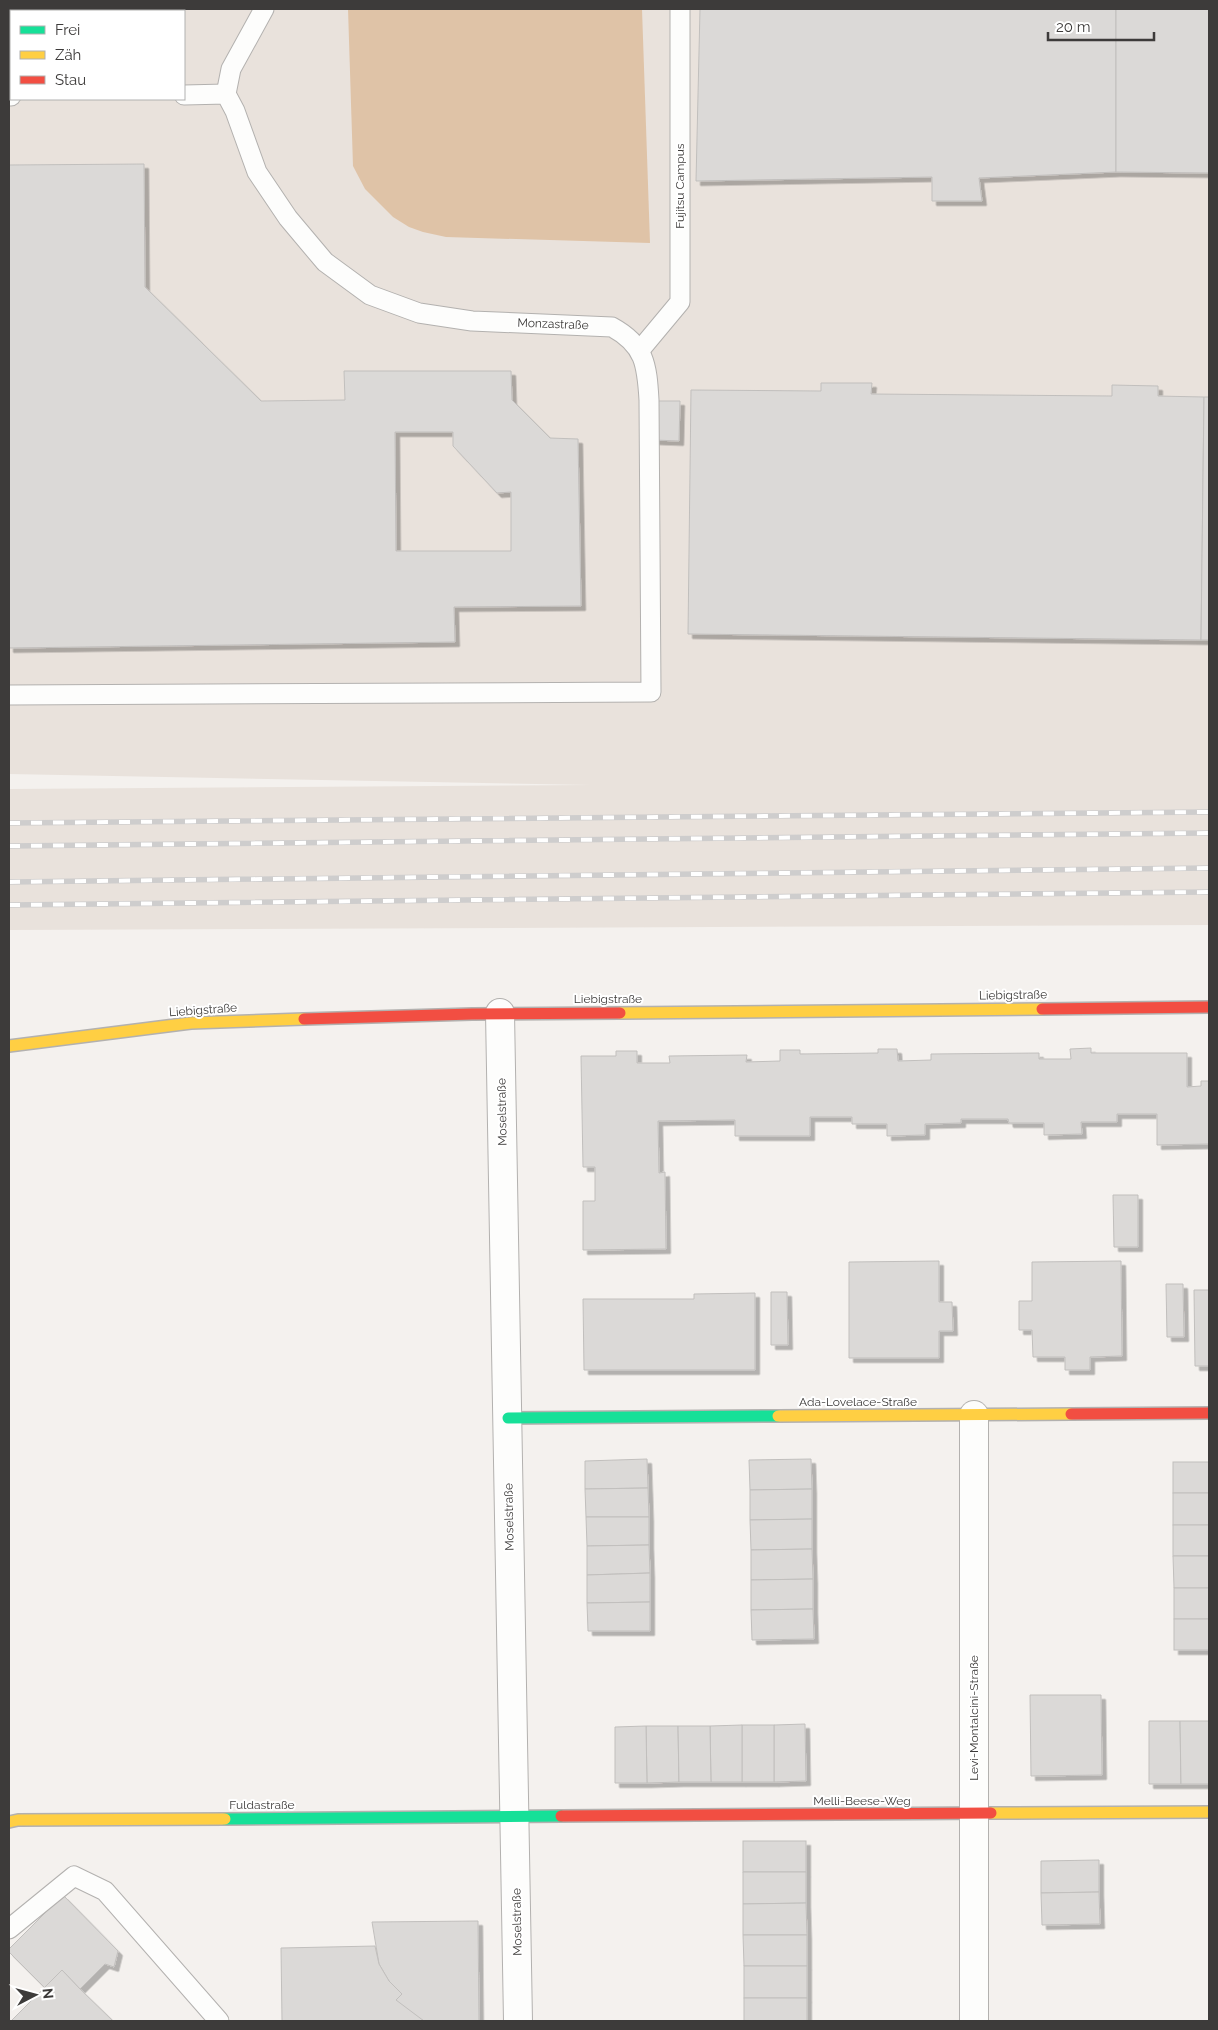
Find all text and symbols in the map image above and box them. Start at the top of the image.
legend [10,10,185,100]
scale bar [1048,10,1154,42]
text: 20 m [1056,18,1091,36]
text: Frei [55,21,80,39]
text: Zäh [55,46,81,64]
text: Stau [55,71,86,89]
street label: Fujitsu Campus [673,143,687,229]
street label: Monzastraße [517,316,589,332]
street label: Liebigstraße [979,987,1047,1003]
street label: Liebigstraße [574,992,642,1006]
street label: Liebigstraße [168,1001,238,1019]
street label: Moselstraße [494,1078,510,1146]
street label: Ada-Lovelace-Straße [799,1395,917,1409]
street label: Moselstraße [501,1483,517,1551]
street label: Levi-Montalcini-Straße [967,1655,981,1781]
street label: Melli-Beese-Weg [813,1794,911,1808]
street label: Fuldastraße [229,1798,295,1812]
street label: Moselstraße [509,1888,525,1956]
north arrow [10,1970,60,2020]
text: N [39,1987,56,2000]

